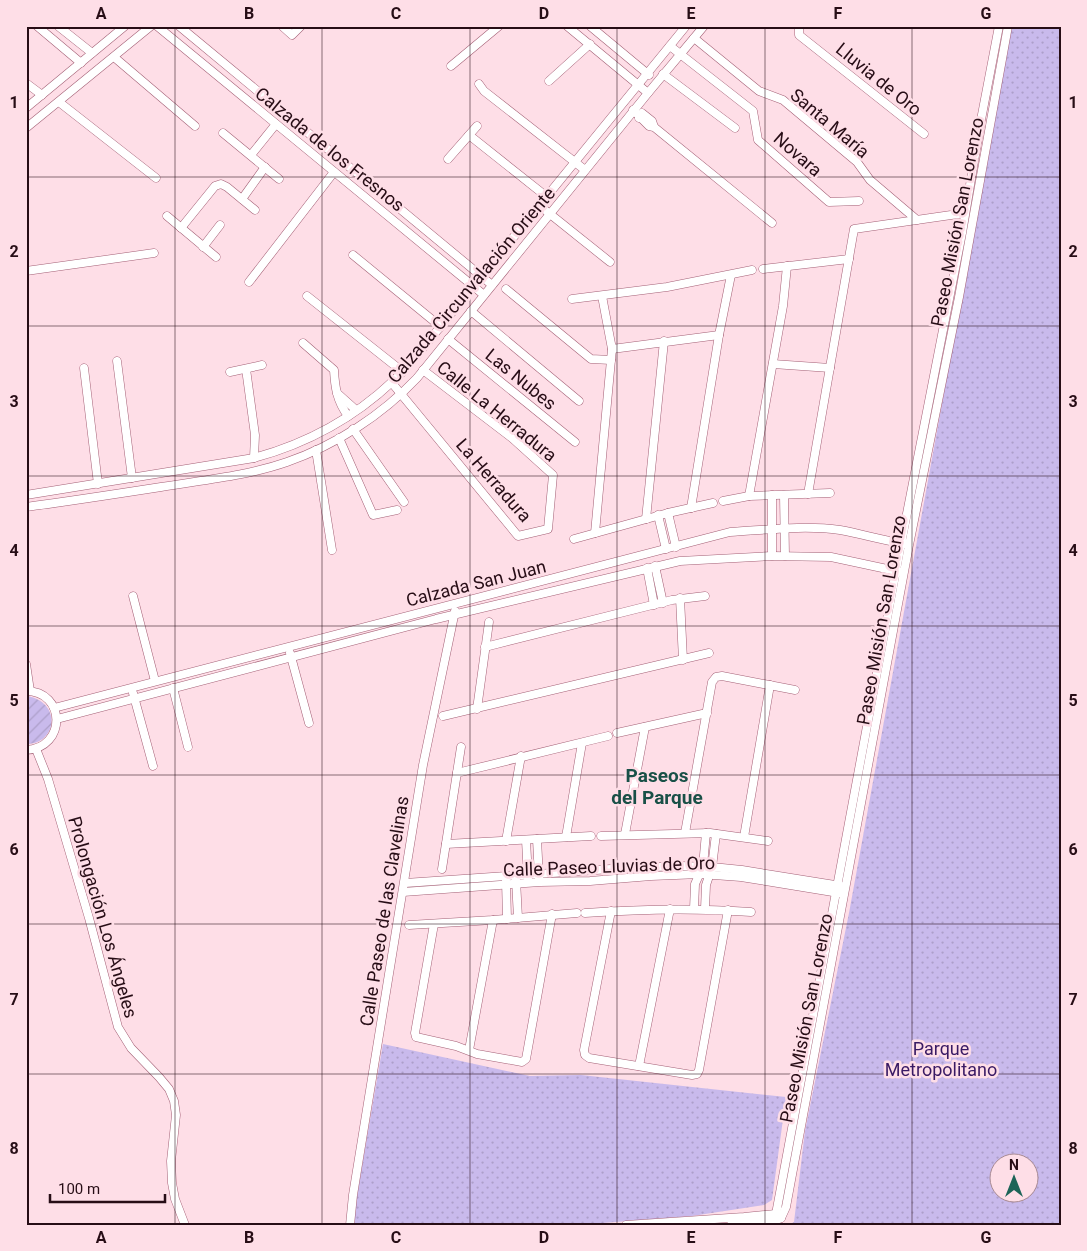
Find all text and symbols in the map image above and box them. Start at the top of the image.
text: A [96,4,107,23]
text: B [244,4,254,23]
text: C [391,4,401,23]
text: D [539,4,549,23]
text: E [687,4,696,23]
text: F [834,4,843,23]
text: G [981,4,992,23]
street label: Lluvia de Oro [832,38,926,120]
street label: Calzada de los Fresnos [251,82,409,216]
street label: Santa María [786,84,874,162]
text: 1 [9,93,19,112]
text: 1 [1068,93,1078,112]
street label: Paseo Misión San Lorenzo [926,116,988,328]
street label: Novara [770,127,826,181]
street label: Calzada Circunvalación Oriente [383,183,559,387]
text: 2 [9,242,19,261]
text: 2 [1068,242,1078,261]
street label: Las Nubes [481,344,561,414]
street label: Calle La Herradura [433,356,561,466]
text: 3 [9,392,19,411]
text: 3 [1068,392,1078,411]
street label: La Herradura [452,434,536,526]
street label: Paseo Misión San Lorenzo [852,514,910,726]
text: 4 [9,541,19,560]
text: 4 [1068,541,1078,560]
street label: Calzada San Juan [404,555,548,611]
text: 5 [9,691,19,710]
text: 5 [1068,691,1078,710]
district label: Paseos del Parque [611,764,703,809]
street label: Calle Paseo de las Clavelinas [355,794,413,1028]
street label: Prolongación Los Ángeles [64,814,142,1020]
text: 6 [9,840,19,859]
text: 6 [1068,840,1078,859]
street label: Calle Paseo Lluvias de Oro [503,852,715,880]
street label: Paseo Misión San Lorenzo [775,912,837,1124]
text: 7 [9,990,19,1009]
text: 7 [1068,990,1078,1009]
park label: Parque Metropolitano [885,1038,997,1080]
text: 8 [9,1139,19,1158]
text: 8 [1068,1139,1078,1158]
north arrow [990,1154,1040,1204]
text: N [1009,1157,1019,1173]
scale bar [50,1171,165,1203]
text: 100 m [58,1180,100,1198]
text: A [96,1228,107,1247]
text: B [244,1228,254,1247]
text: C [391,1228,401,1247]
text: D [539,1228,549,1247]
text: E [687,1228,696,1247]
text: F [834,1228,843,1247]
text: G [981,1228,992,1247]

